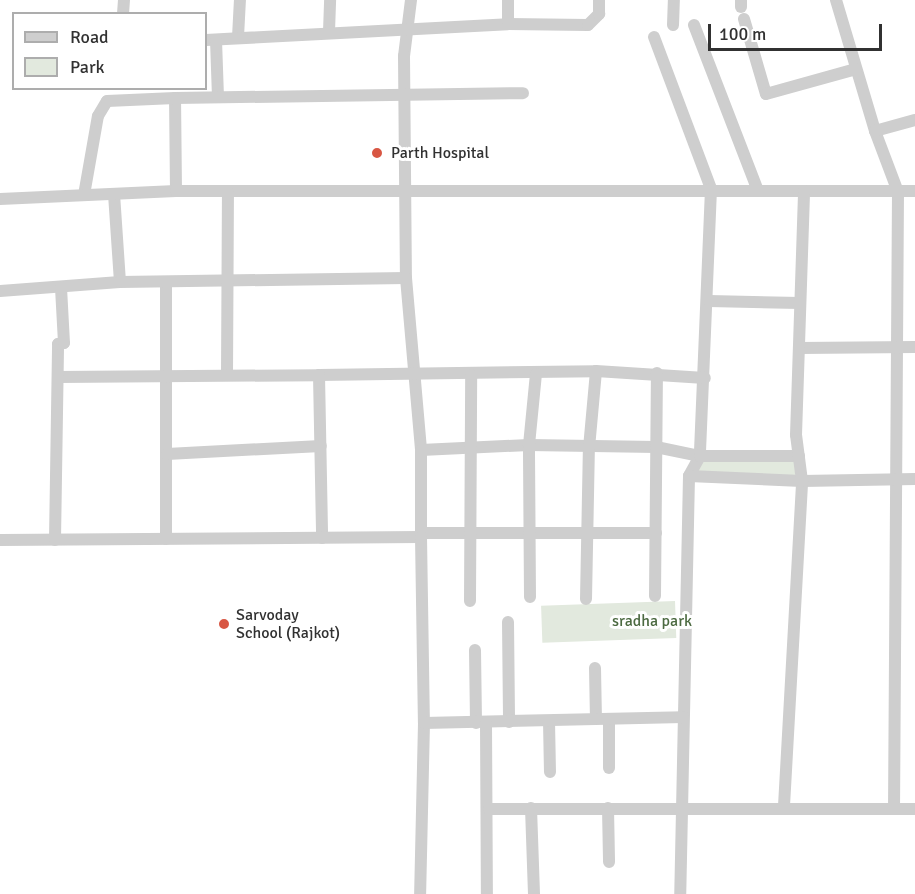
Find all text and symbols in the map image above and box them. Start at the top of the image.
legend [12,12,207,90]
scale bar [711,12,885,50]
text: 100 m [719,23,766,45]
text: Road [70,26,109,48]
text: Park [70,56,105,78]
place label: Parth Hospital [391,143,489,163]
marker: Parth Hospital [368,144,386,162]
place label: Sarvoday School (Rajkot) [236,605,340,643]
park label: sradha park [612,611,692,631]
marker: Sarvoday School (Rajkot) [217,617,231,631]

